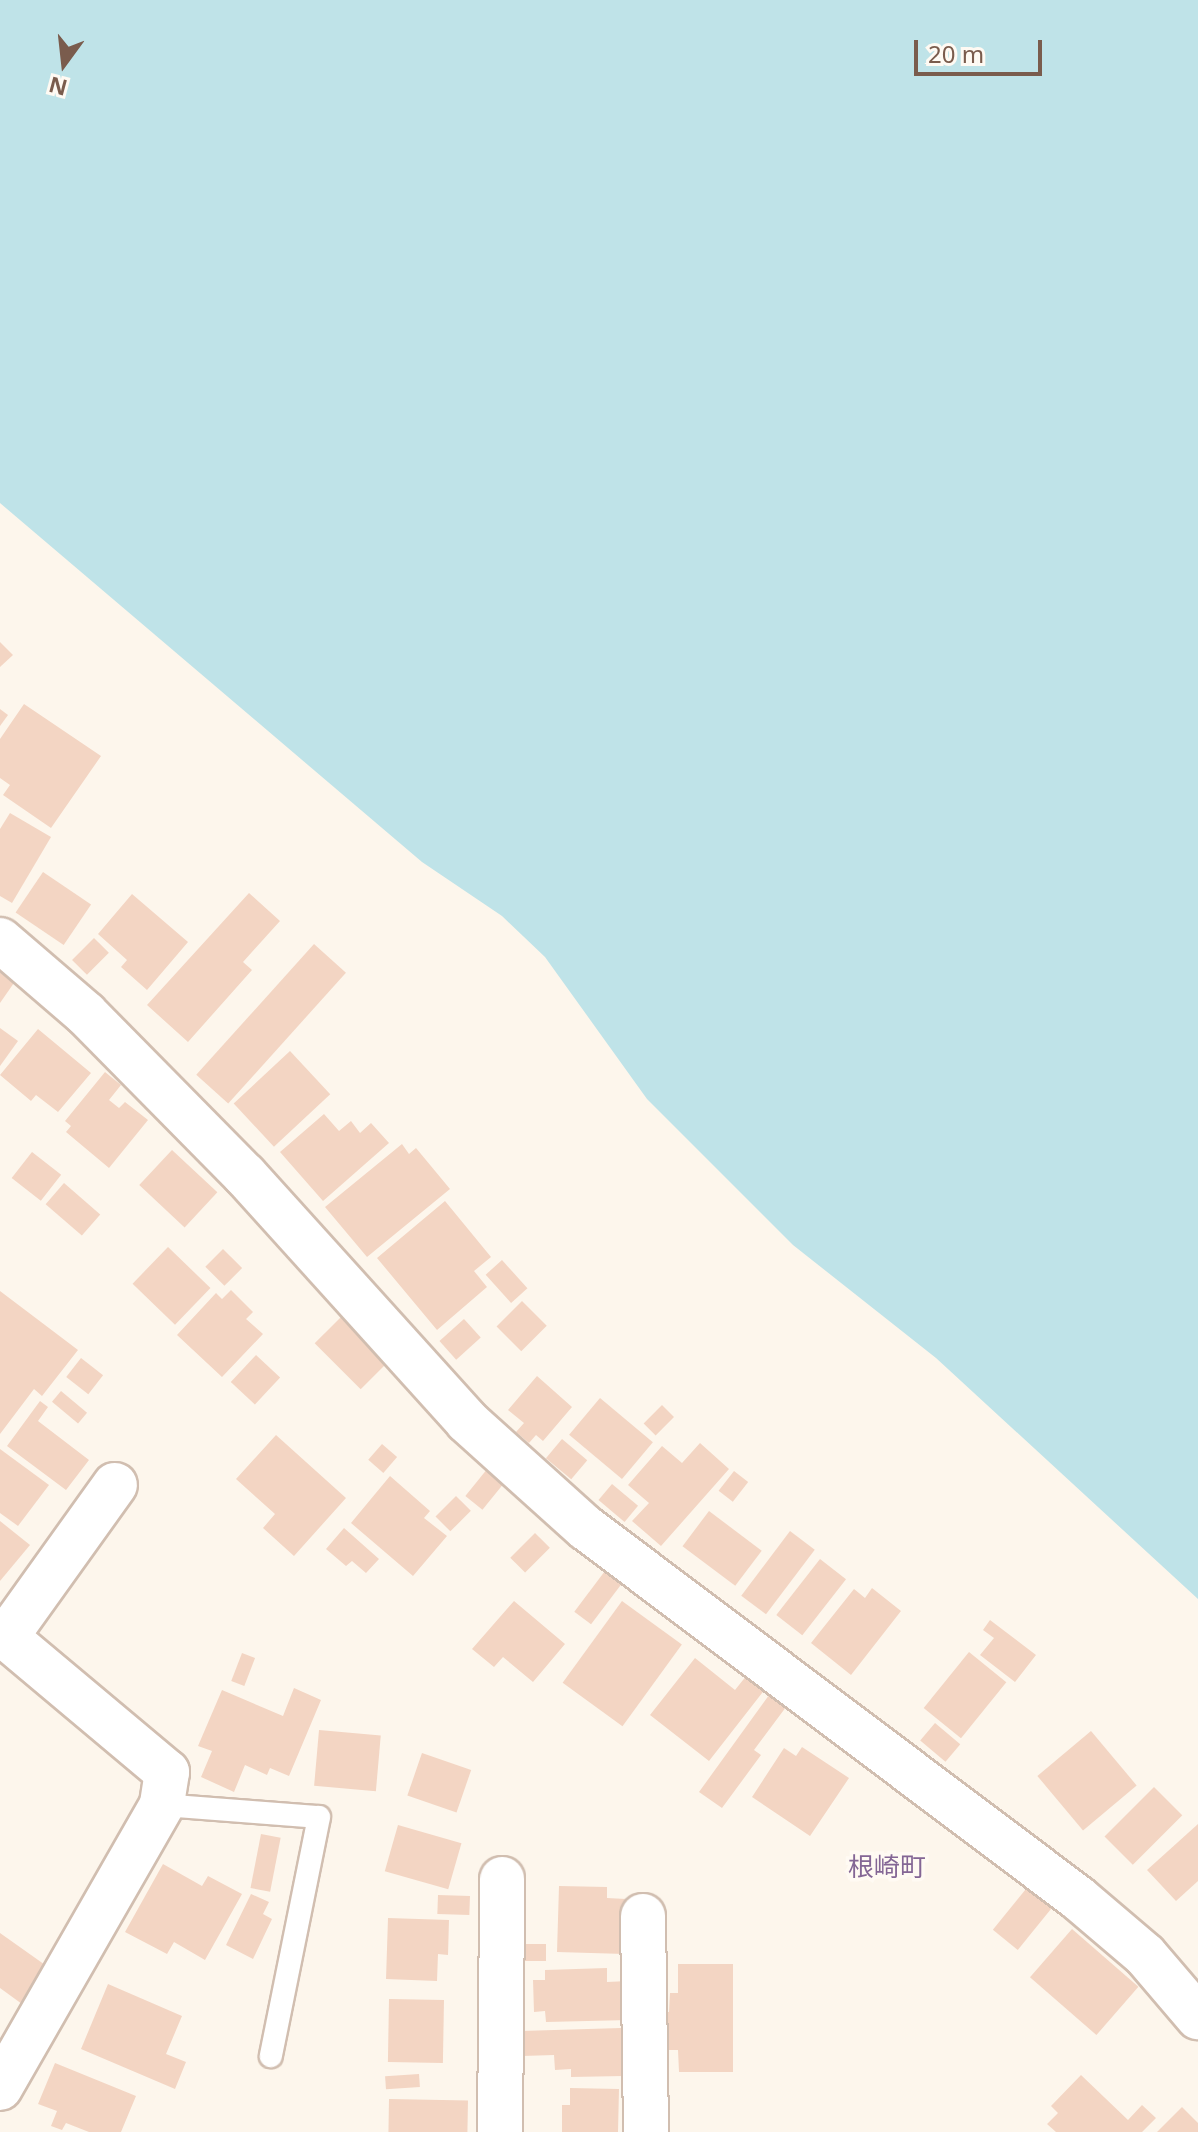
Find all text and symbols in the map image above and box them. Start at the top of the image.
north arrow [24,24,104,104]
scale bar [918,24,1046,74]
text: 20 m [928,37,984,70]
text: N [45,70,70,104]
district label: 根崎町 [848,1851,926,1883]

